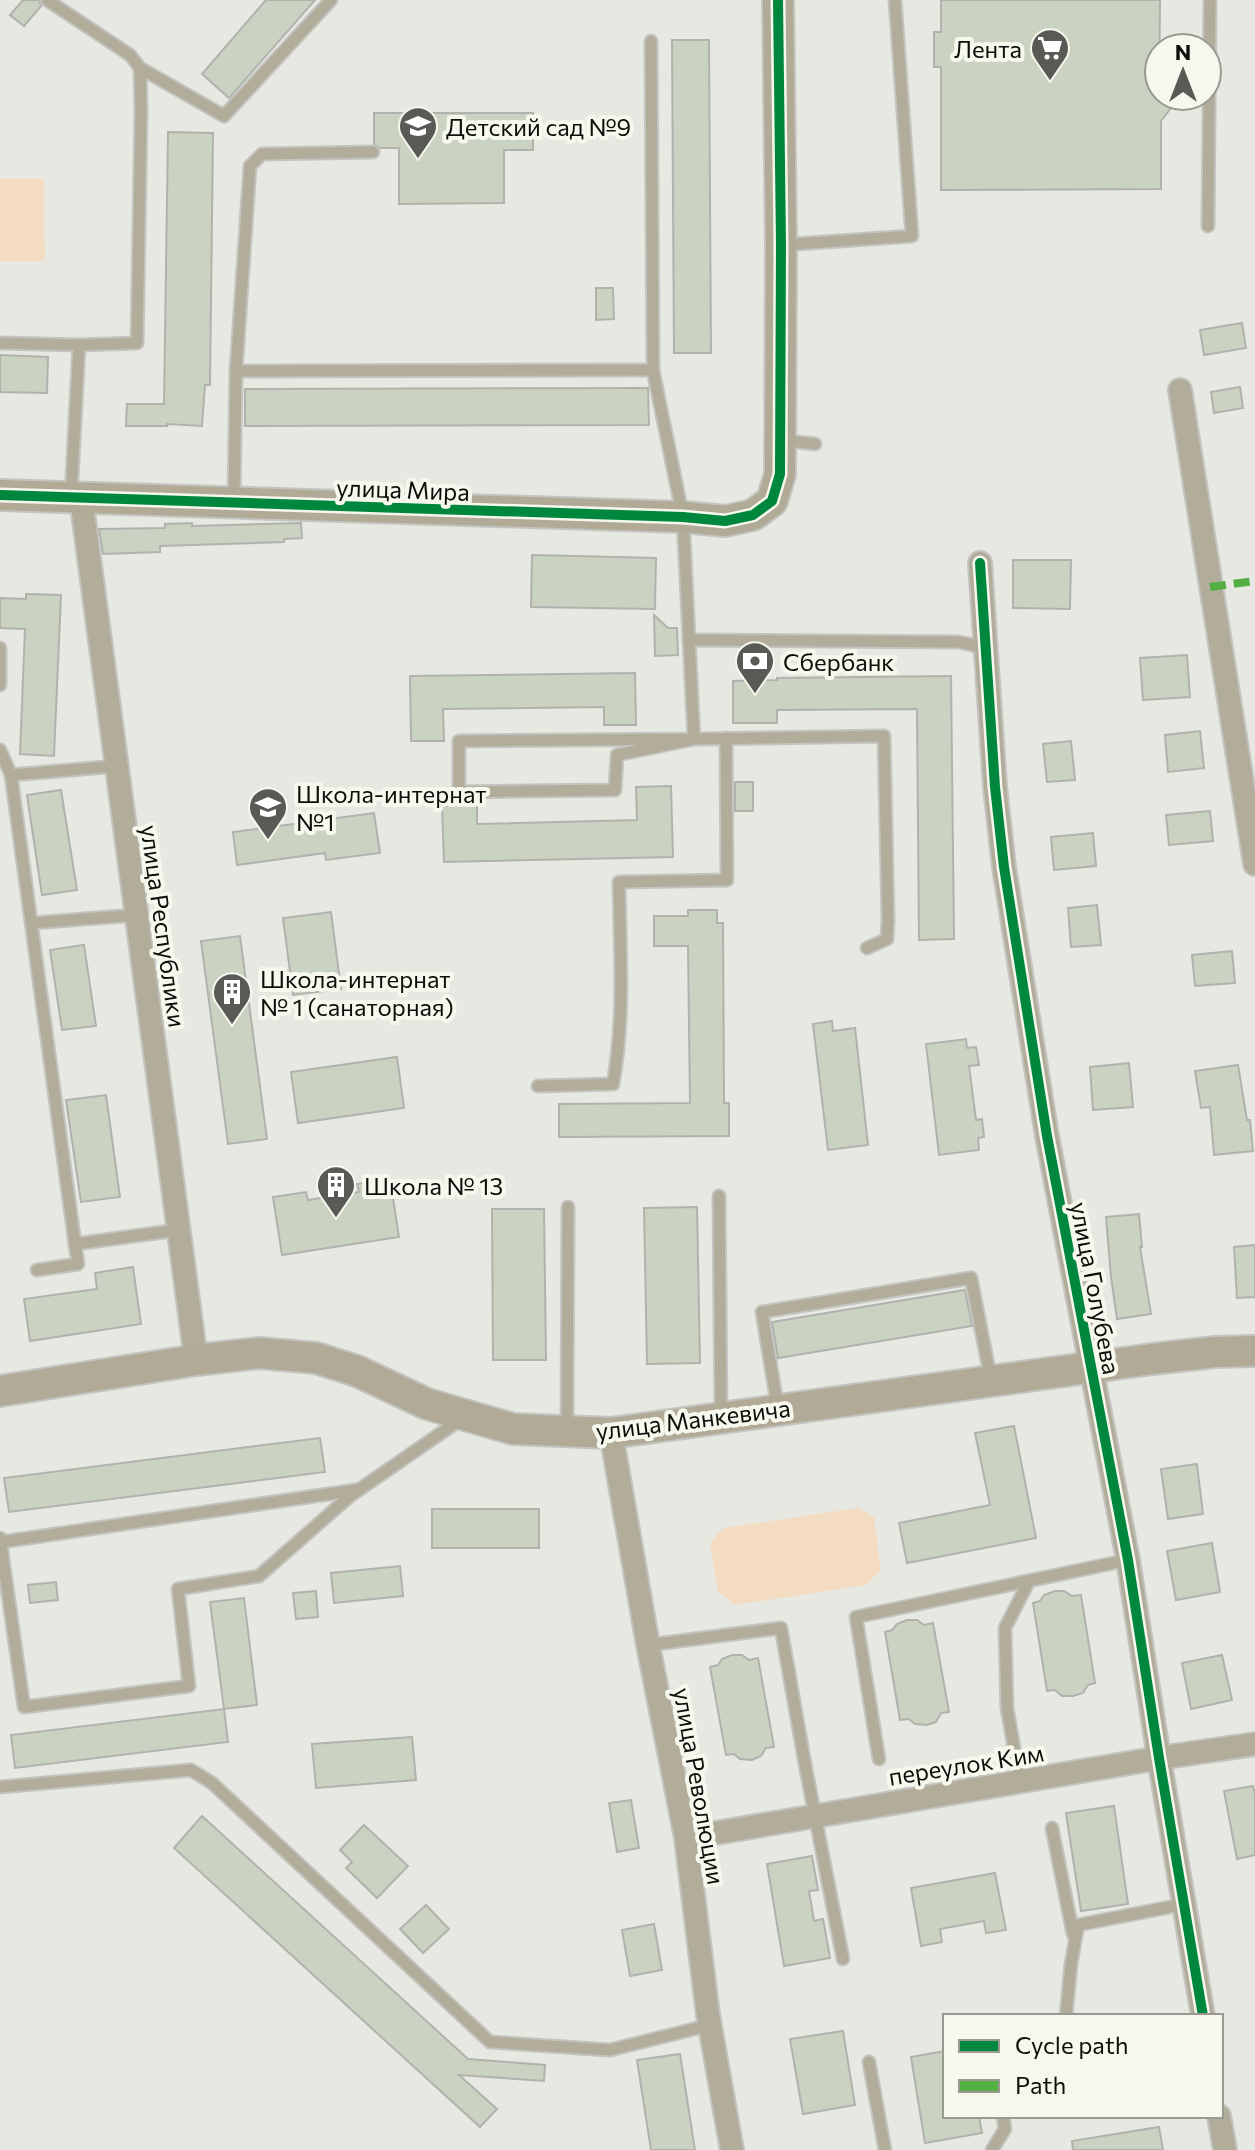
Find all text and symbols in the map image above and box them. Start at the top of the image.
supermarket icon: Лента [1029,27,1071,82]
north arrow [1143,32,1223,112]
place label: Лента [954,34,1022,63]
text: N [1175,38,1191,65]
school or university icon: Детский сад №9 [397,105,439,160]
place label: Детский сад №9 [446,112,631,141]
street label: улица Мира [336,472,470,506]
bank icon: Сбербанк [734,640,776,695]
place label: Сбербанк [783,647,894,676]
place label: Школа-интернат №1 [296,779,487,836]
school or university icon: Школа-интернат №1 [247,786,289,841]
street label: улица Республики [135,823,193,1029]
place label: Школа-интернат № 1 (санаторная) [260,964,454,1021]
building icon: Школа-интернат № 1 (санаторная) [211,971,253,1026]
building icon: Школа № 13 [315,1164,357,1219]
place label: Школа № 13 [364,1171,503,1200]
street label: улица Голубева [1065,1199,1127,1377]
street label: улица Манкевича [594,1393,792,1445]
street label: улица Революции [668,1685,732,1887]
street label: переулок Ким [886,1737,1046,1791]
legend [943,2014,1223,2118]
text: Cycle path [1015,2030,1129,2059]
text: Path [1015,2070,1066,2099]

